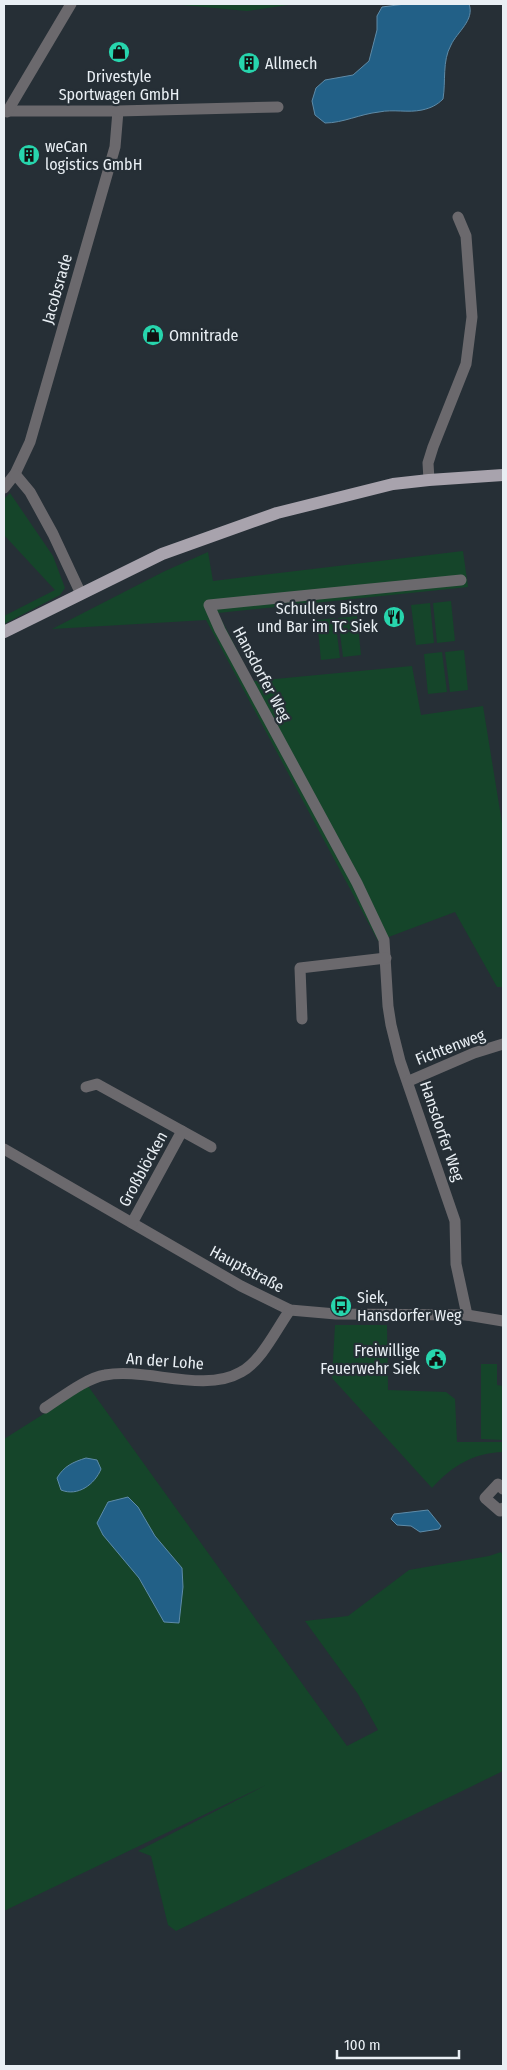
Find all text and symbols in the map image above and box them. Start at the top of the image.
shop icon: Drivestyle Sportwagen GmbH [107,40,131,64]
building icon: Allmech [237,51,261,75]
place label: Allmech [265,54,317,73]
place label: Drivestyle Sportwagen GmbH [59,67,179,104]
place label: weCan logistics GmbH [45,137,142,174]
building icon: weCan logistics GmbH [17,143,41,167]
street label: Jacobsrade [38,252,76,326]
shop icon: Omnitrade [141,323,165,347]
place label: Omnitrade [169,326,239,345]
place label: Schullers Bistro und Bar im TC Siek [257,599,379,636]
restaurant icon: Schullers Bistro und Bar im TC Siek [382,605,406,629]
street label: Hansdorfer Weg [229,623,295,725]
street label: Fichtenweg [412,1025,488,1069]
street label: Hansdorfer Weg [416,1078,468,1184]
street label: Großblöcken [115,1128,171,1210]
street label: Hauptstraße [207,1242,287,1296]
place label: Siek, Hansdorfer Weg [357,1288,462,1325]
bus stop icon: Siek, Hansdorfer Weg [329,1294,353,1318]
place label: Freiwillige Feuerwehr Siek [320,1341,421,1378]
public building icon: Freiwillige Feuerwehr Siek [424,1347,448,1371]
street label: An der Lohe [125,1349,205,1373]
scale bar [337,2028,460,2060]
text: 100 m [344,2036,381,2054]

